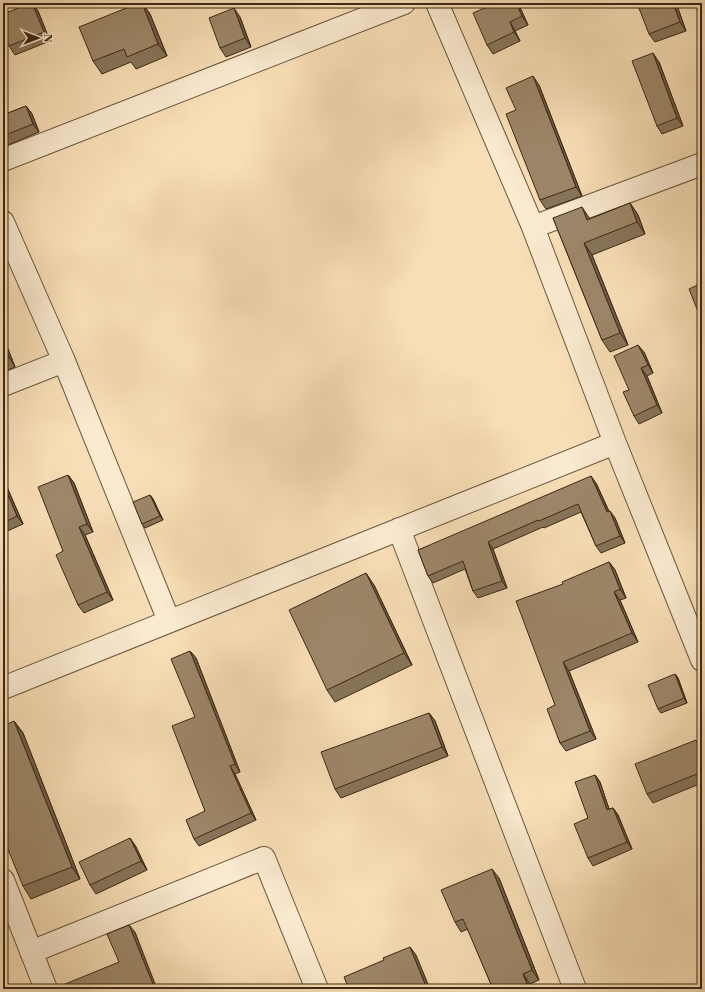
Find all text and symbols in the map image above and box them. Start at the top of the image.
north arrow [18,18,58,58]
text: N [40,34,54,43]

